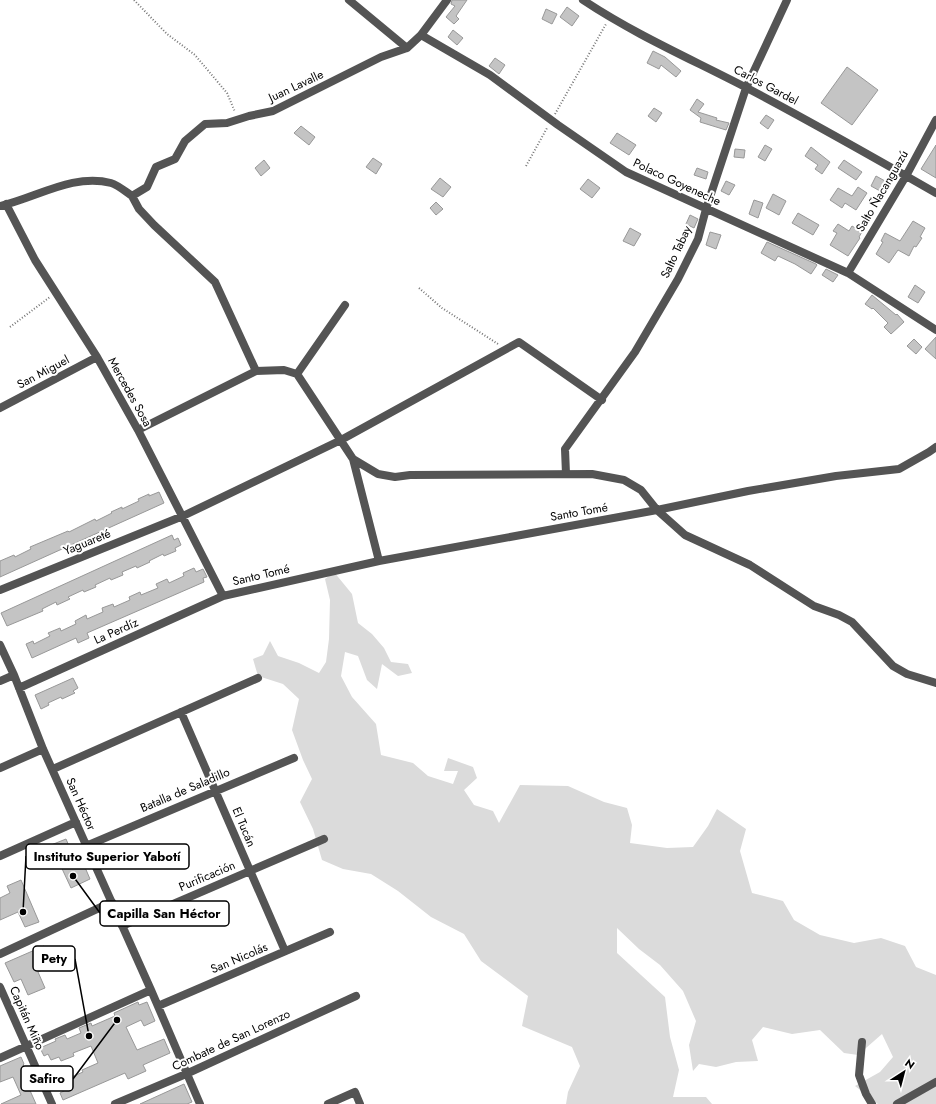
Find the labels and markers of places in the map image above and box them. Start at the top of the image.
callout: Instituto Superior Yabotí [26,844,189,869]
callout: Capilla San Héctor [100,901,229,926]
callout: Pety [33,946,75,971]
callout: Safiro [21,1066,73,1091]

